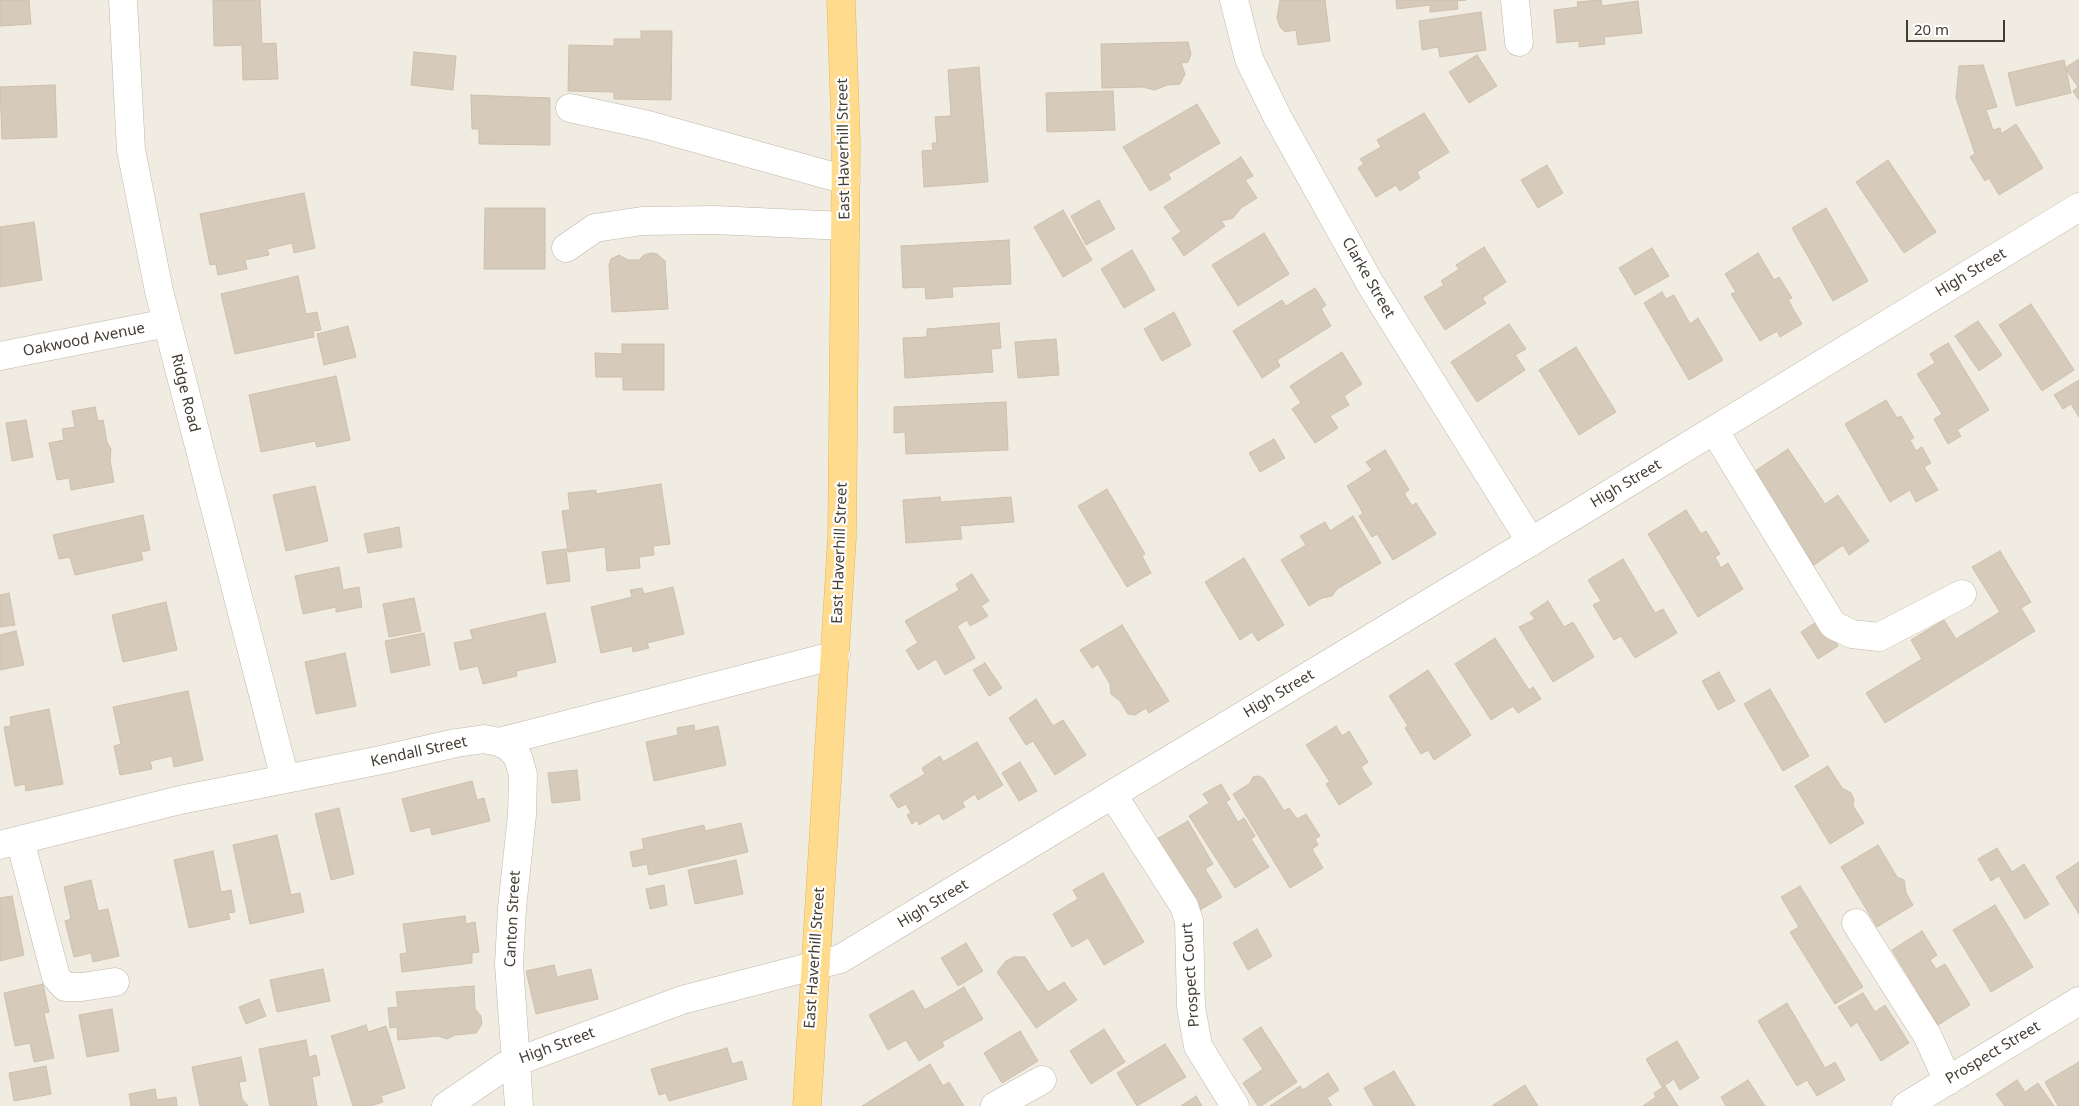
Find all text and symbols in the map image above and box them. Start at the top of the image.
scale bar [1909,10,2008,42]
text: 20 m [1914,19,1949,39]
street label: East Haverhill Street [834,78,854,220]
street label: Clarke Street [1338,234,1398,322]
street label: High Street [1932,245,2010,301]
street label: Oakwood Avenue [21,319,147,361]
street label: Ridge Road [167,352,203,434]
street label: High Street [1587,456,1665,512]
street label: East Haverhill Street [829,482,851,624]
street label: High Street [1240,666,1318,722]
street label: Kendall Street [369,733,469,771]
street label: Canton Street [501,870,525,968]
street label: High Street [894,876,972,932]
street label: East Haverhill Street [801,887,829,1029]
street label: Prospect Court [1178,922,1204,1028]
street label: Prospect Street [1942,1018,2044,1088]
street label: High Street [517,1024,597,1068]

